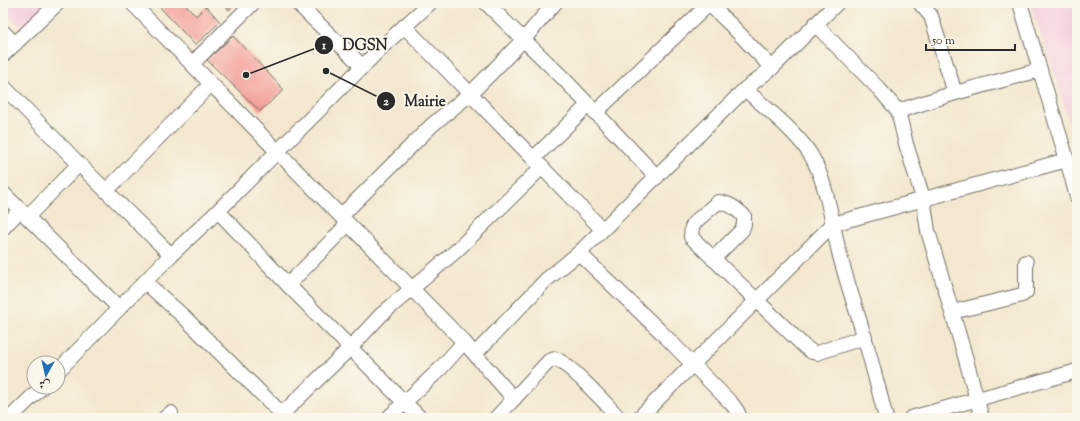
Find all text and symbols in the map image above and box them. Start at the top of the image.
scale bar [926,26,1015,52]
callout: DGSN [314,32,395,59]
text: 50 m [931,32,955,50]
text: DGSN [343,36,387,57]
text: 1 [321,37,327,55]
callout: Mairie [376,87,454,114]
text: Mairie [404,92,446,113]
text: 2 [383,93,389,111]
north arrow [26,355,66,395]
text: ش [38,375,51,393]

